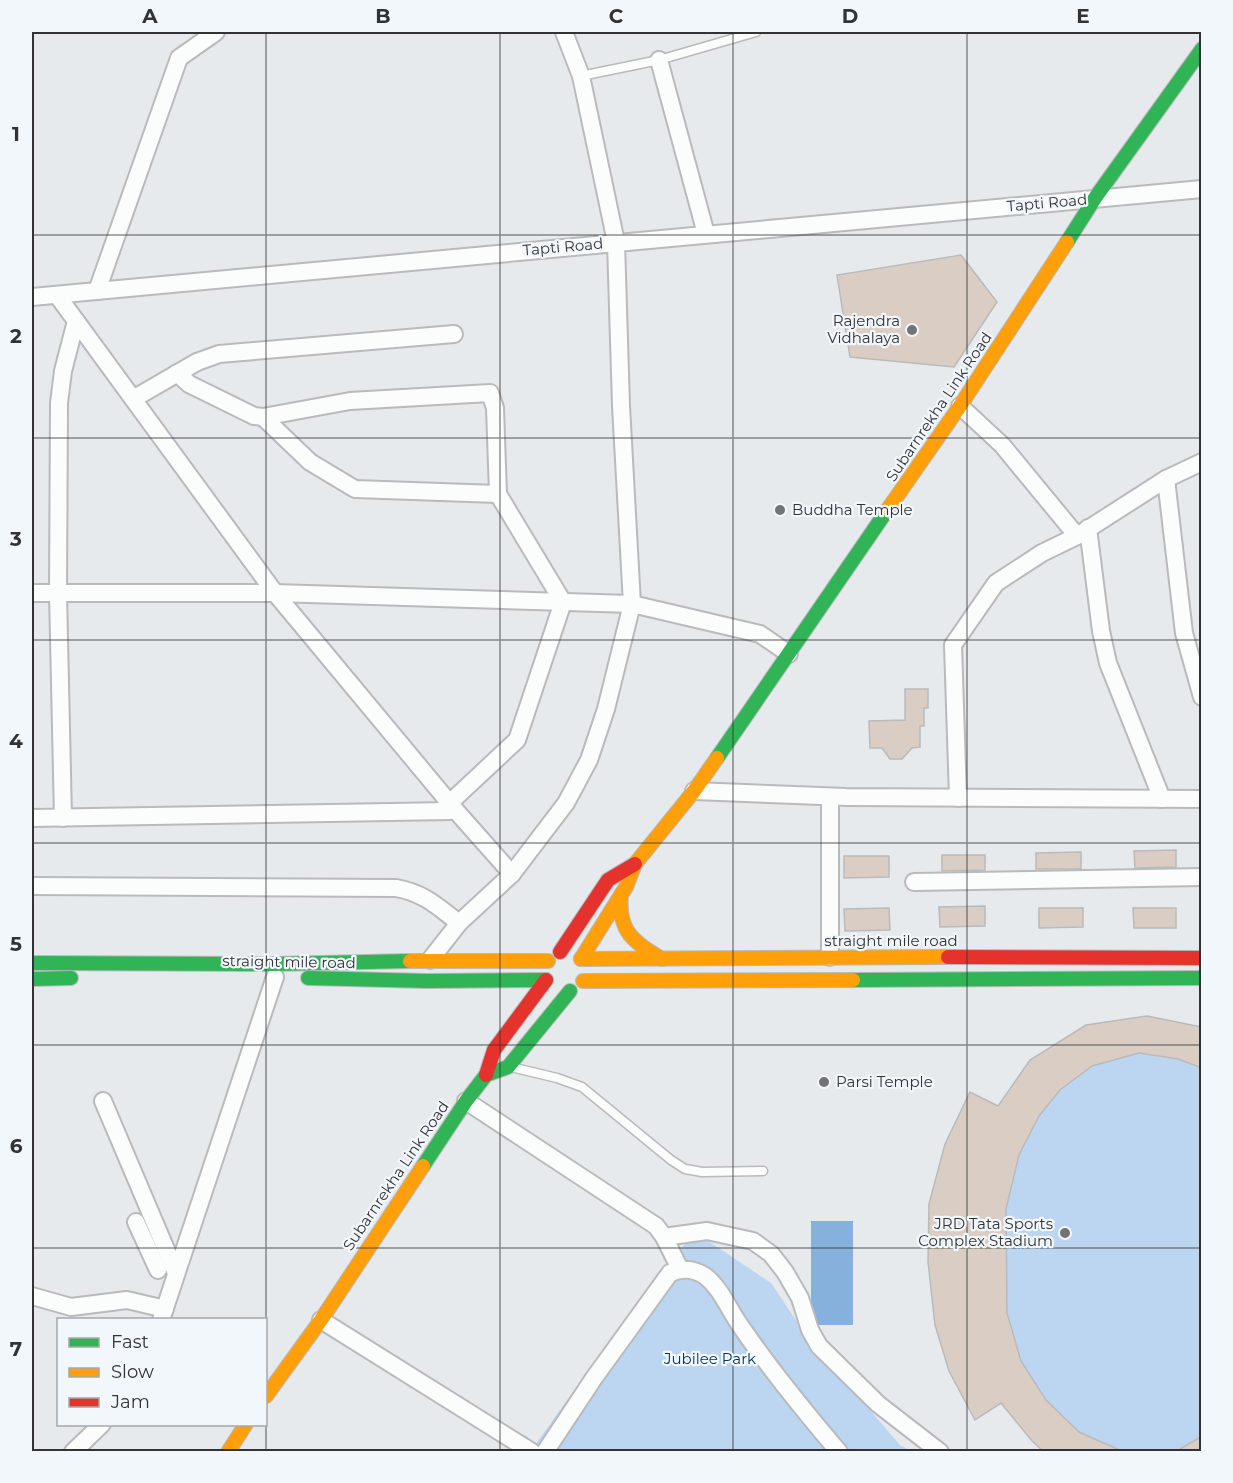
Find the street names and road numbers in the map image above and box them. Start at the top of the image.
street label: Tapti Road [1006,190,1088,215]
street label: Tapti Road [522,234,604,259]
street label: Subarnrekha Link Road [881,328,996,485]
street label: straight mile road [824,931,958,950]
street label: straight mile road [222,951,356,972]
street label: Subarnrekha Link Road [338,1097,453,1254]

